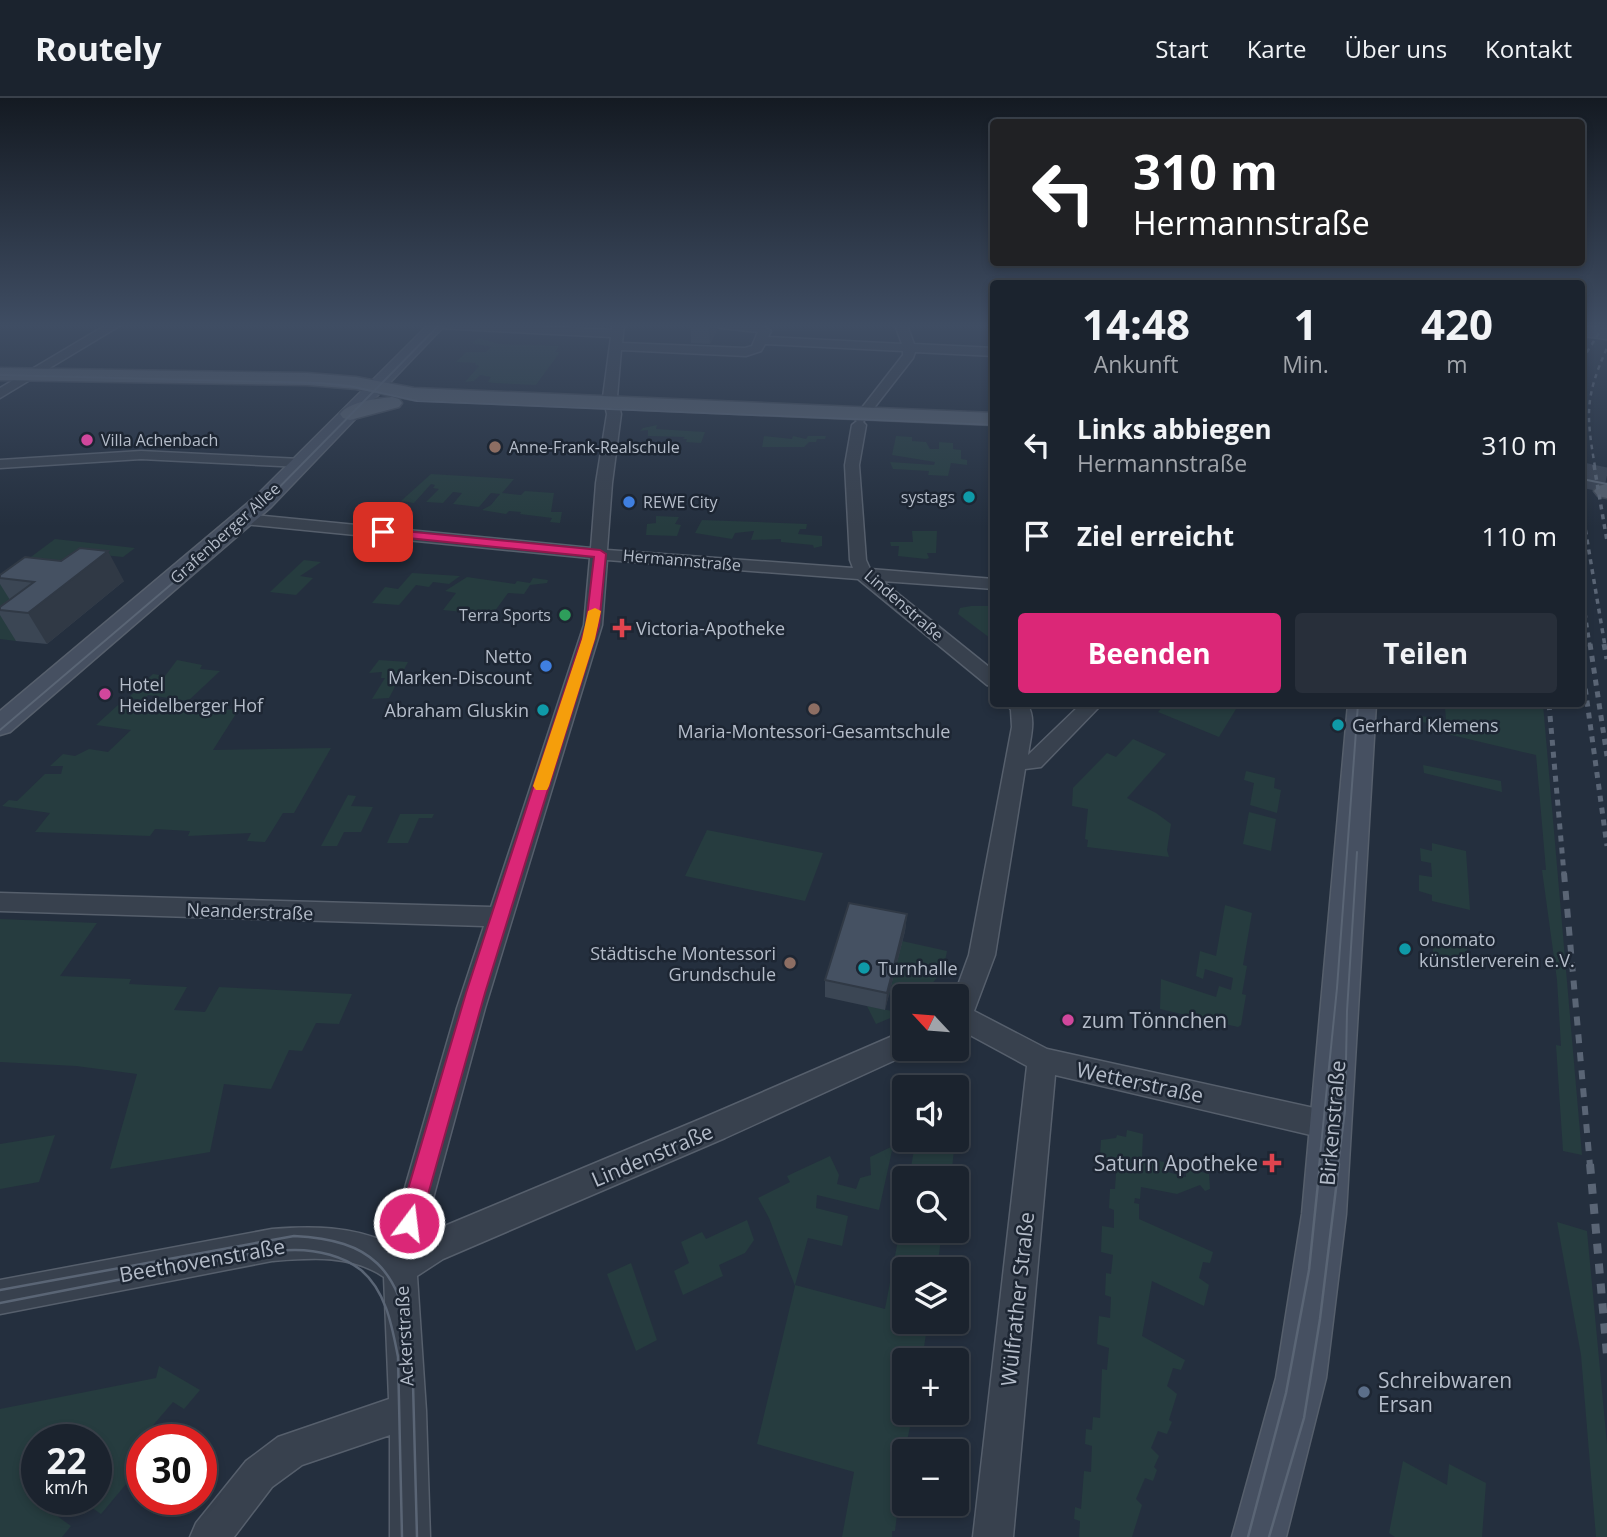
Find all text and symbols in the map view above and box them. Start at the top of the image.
text: Routely [35,26,162,71]
text: Start [1155,32,1209,65]
text: Karte [1247,32,1307,65]
text: Über uns [1345,32,1447,65]
text: Kontakt [1485,32,1572,65]
text: 310 m [1133,138,1278,204]
icon: left [1018,147,1109,238]
text: Hermannstraße [1133,201,1370,244]
text: 14:48 [1082,295,1190,352]
text: 1 [1293,295,1318,352]
text: 420 [1421,295,1493,352]
text: Ankunft [1094,348,1179,380]
text: Min. [1282,348,1329,380]
text: m [1446,348,1468,380]
text: Links abbiegen [1077,411,1272,447]
icon: left [1018,426,1056,464]
text: 310 m [1482,427,1557,463]
place label: Villa Achenbach [101,429,218,451]
marker: Villa Achenbach [79,432,95,448]
place label: Anne-Frank-Realschule [509,436,680,458]
marker: Anne-Frank-Realschule [487,439,503,455]
text: Hermannstraße [1077,447,1247,479]
street label: Grafenberger Allee [165,478,285,588]
place label: systags [901,486,955,508]
marker: systags [961,489,977,505]
place label: REWE City [643,491,718,513]
marker: REWE City [621,494,637,510]
pin [353,502,413,562]
icon: arrive [364,513,402,551]
icon: arrive [1018,517,1056,555]
text: Ziel erreicht [1077,518,1234,554]
text: 110 m [1482,518,1557,554]
street label: Hermannstraße [622,544,742,576]
street label: Lindenstraße [860,564,948,646]
place label: Terra Sports [459,604,551,626]
marker: Terra Sports [557,607,573,623]
button: Beenden [1018,613,1281,693]
button: Teilen [1295,613,1557,693]
place label: Victoria-Apotheke [636,616,785,640]
marker: Victoria-Apotheke [614,620,630,636]
place label: Netto Marken-Discount [388,644,532,689]
marker: Netto Marken-Discount [538,658,554,674]
place label: Hotel Heidelberger Hof [119,672,264,717]
marker: Hotel Heidelberger Hof [97,686,113,702]
place label: Abraham Gluskin [385,698,529,722]
marker: Maria-Montessori-Gesamtschule [806,701,822,717]
marker: Abraham Gluskin [535,702,551,718]
place label: Gerhard Klemens [1352,713,1499,737]
marker: Gerhard Klemens [1330,717,1346,733]
place label: Maria-Montessori-Gesamtschule [678,719,950,743]
street label: Neanderstraße [186,897,314,925]
place label: onomato künstlerverein e.V. [1419,927,1575,972]
place label: Städtische Montessori Grundschule [590,941,776,986]
marker: onomato künstlerverein e.V. [1397,941,1413,957]
marker: Städtische Montessori Grundschule [782,955,798,971]
place label: Turnhalle [878,956,958,980]
marker: Turnhalle [856,960,872,976]
north arrow [892,984,970,1060]
map controls [892,984,969,1516]
place label: zum Tönnchen [1082,1006,1227,1034]
marker: zum Tönnchen [1060,1012,1076,1028]
street label: Wetterstraße [1074,1055,1206,1109]
street label: Birkenstraße [1313,1059,1351,1187]
button: sound [892,1075,969,1152]
street label: Lindenstraße [587,1117,717,1193]
place label: Saturn Apotheke [1094,1149,1258,1177]
marker: Saturn Apotheke [1264,1155,1280,1171]
button: search [892,1166,969,1243]
position arrow [372,1186,446,1260]
street label: Wülfrather Straße [994,1210,1040,1388]
street label: Beethovenstraße [117,1232,287,1288]
button: layers [892,1257,969,1334]
street label: Ackerstraße [389,1285,419,1387]
button: + [892,1348,969,1425]
place label: Schreibwaren Ersan [1378,1366,1512,1418]
marker: Schreibwaren Ersan [1356,1384,1372,1400]
speed limit sign: 30 [126,1424,217,1515]
text: 22 [46,1437,87,1484]
button: − [892,1439,969,1516]
text: km/h [45,1475,88,1499]

